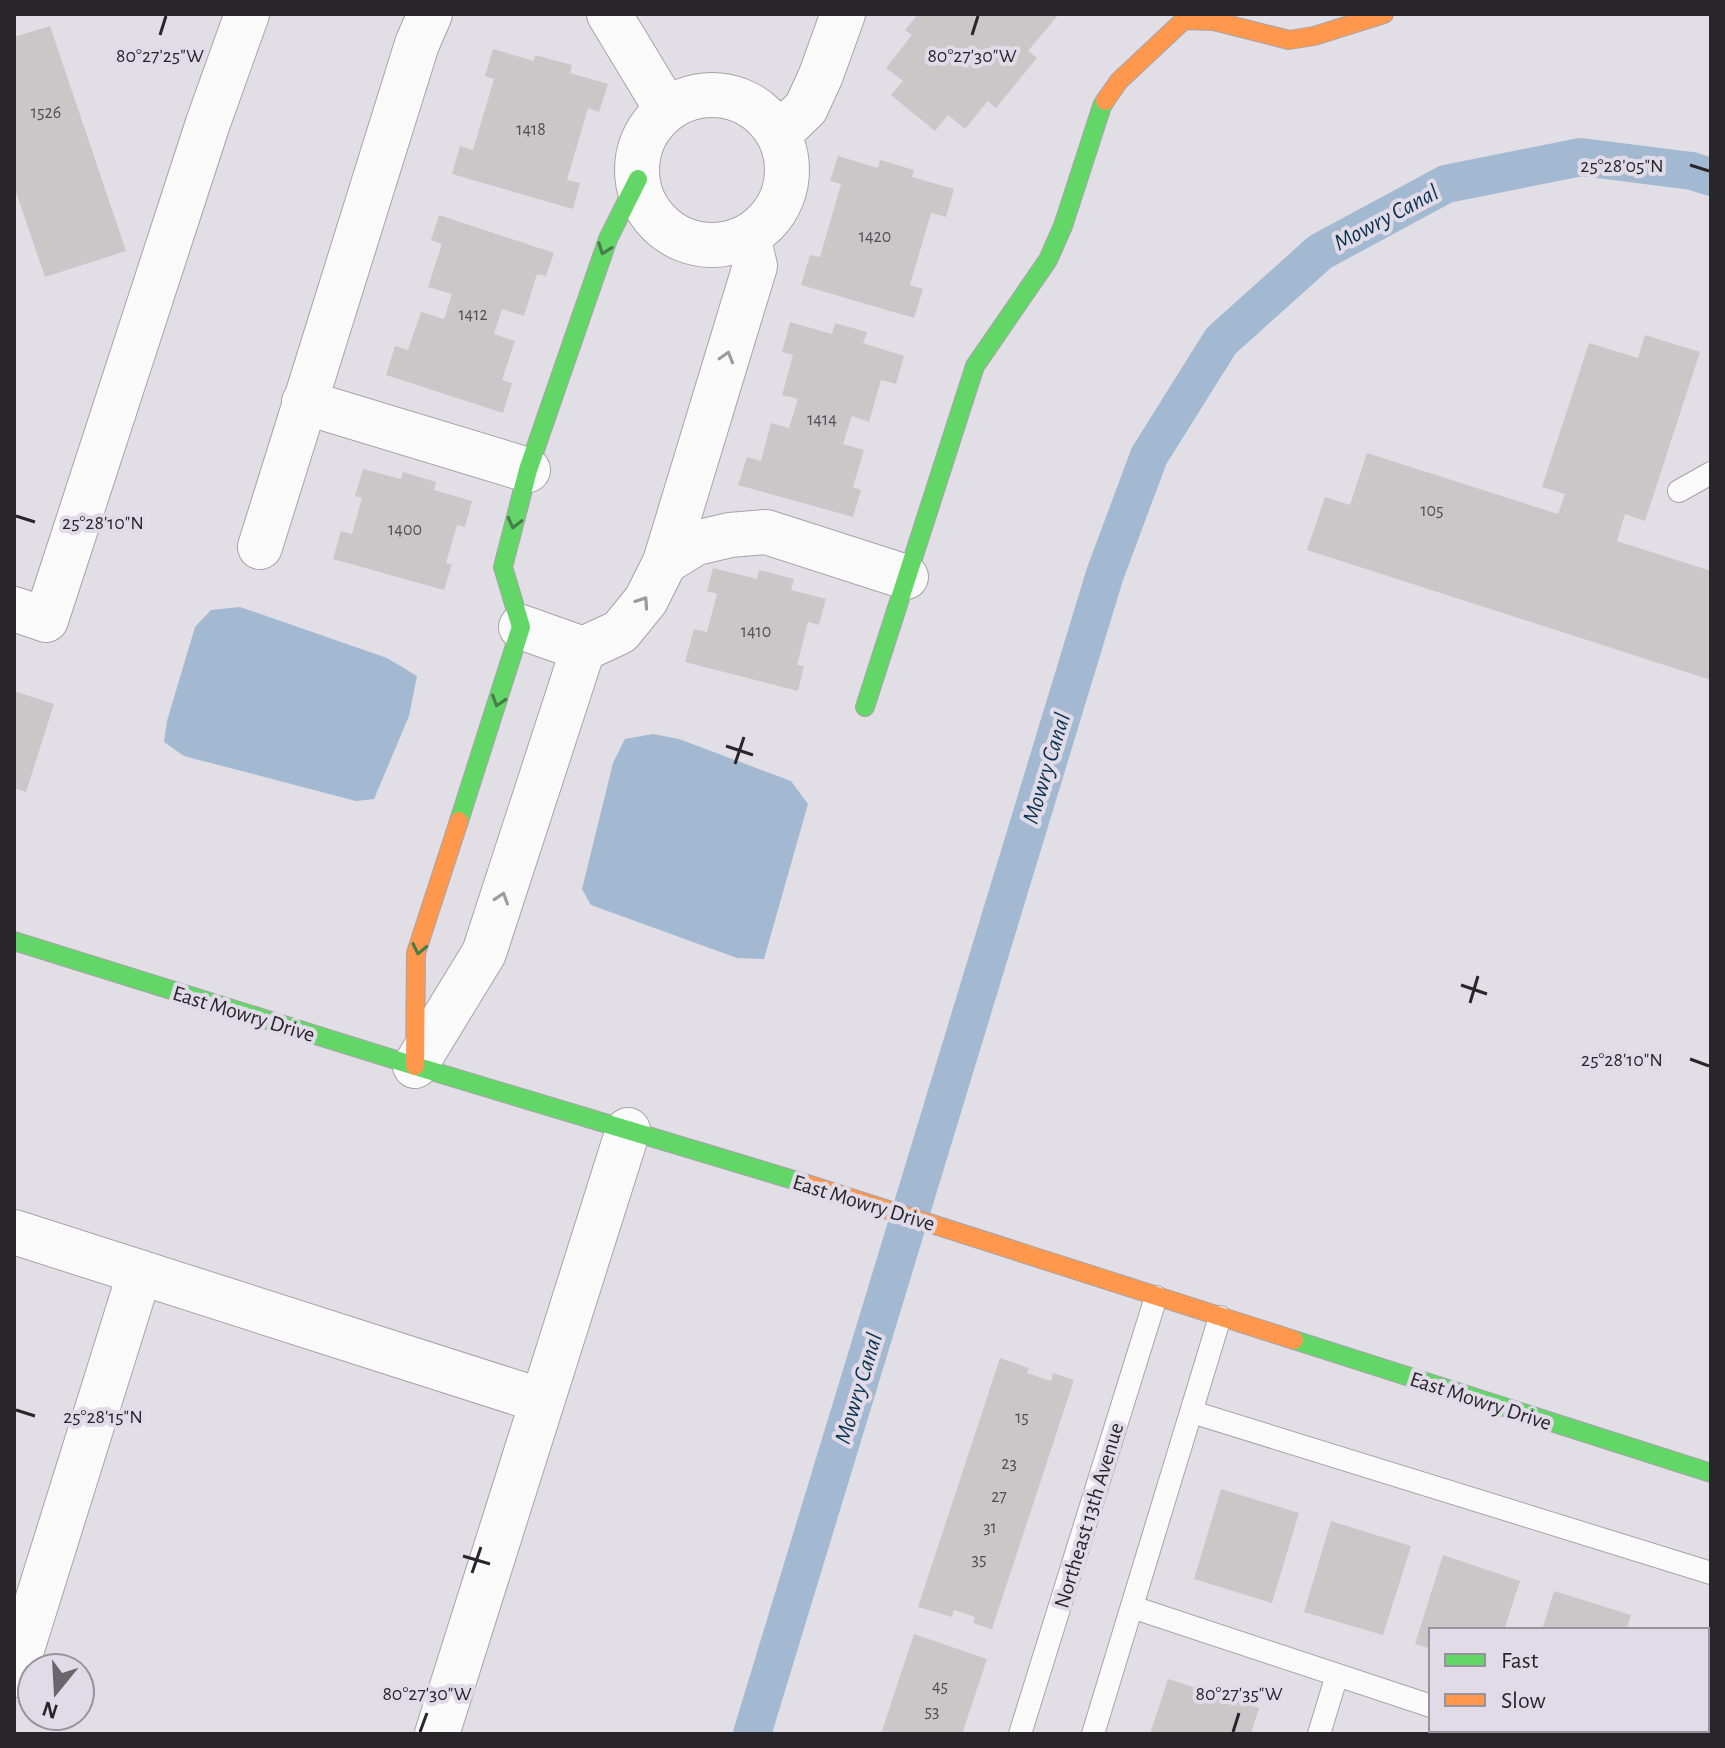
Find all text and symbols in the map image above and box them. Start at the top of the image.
text: 80°27'25"W [116,46,204,66]
text: 80°27'30"W [927,46,1017,66]
house number: 1526 [31,104,61,122]
house number: 1418 [516,121,546,139]
text: 25°28'05"N [1580,156,1664,176]
water label: Mowry Canal [1330,180,1443,255]
house number: 1420 [859,228,891,246]
one-way arrow [598,241,614,255]
house number: 1412 [458,306,488,324]
one-way arrow [718,351,734,364]
house number: 1414 [807,411,837,429]
house number: 105 [1420,502,1444,520]
text: 25°28'10"N [62,513,144,533]
one-way arrow [507,515,524,529]
house number: 1400 [388,521,422,539]
one-way arrow [633,597,648,611]
house number: 1410 [741,623,771,641]
one-way arrow [491,693,507,707]
water label: Mowry Canal [1019,710,1075,827]
one-way arrow [492,892,508,906]
one-way arrow [411,941,428,955]
street label: East Mowry Drive [170,982,317,1046]
text: 25°28'10"N [1581,1050,1663,1070]
street label: East Mowry Drive [790,1171,937,1235]
water label: Mowry Canal [831,1330,887,1447]
street label: East Mowry Drive [1407,1368,1554,1434]
text: 25°28'15"N [63,1407,143,1427]
house number: 15 [1015,1409,1029,1427]
street label: Northeast 13th Avenue [1050,1420,1128,1611]
house number: 23 [1001,1455,1017,1473]
house number: 27 [991,1488,1007,1506]
house number: 31 [983,1519,997,1537]
house number: 35 [972,1551,986,1569]
legend [1429,1628,1709,1732]
text: Fast [1501,1649,1539,1673]
north arrow [16,1652,96,1732]
house number: 45 [932,1678,948,1696]
text: 80°27'30"W [382,1684,472,1704]
text: 80°27'35"W [1196,1684,1283,1704]
text: Slow [1501,1689,1546,1713]
text: N [39,1697,61,1723]
house number: 53 [925,1703,939,1721]

